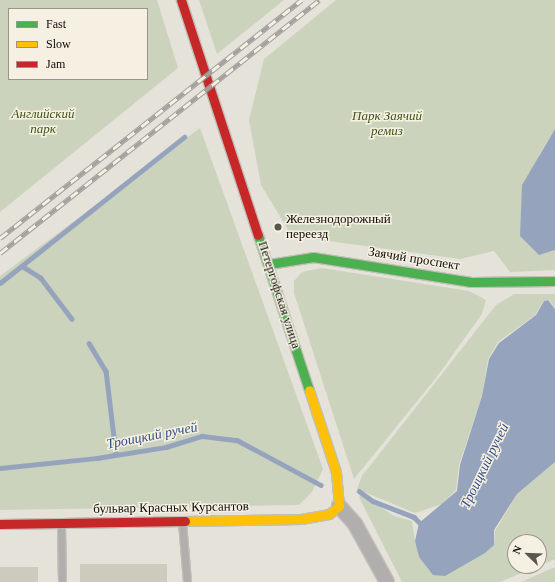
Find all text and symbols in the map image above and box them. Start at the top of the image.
legend [8,8,148,80]
text: Fast [46,17,66,31]
text: Slow [46,37,71,51]
text: Jam [46,57,65,71]
park label: Английский парк [12,107,74,138]
park label: Парк Заячий ремиз [352,109,422,140]
place label: Железнодорожный переезд [286,212,391,243]
marker: Железнодорожный переезд [273,222,283,232]
street label: Петергофская улица [254,239,304,351]
street label: Заячий проспект [367,244,461,274]
water label: Троицкий ручей [105,419,199,453]
water label: Троицкий ручей [457,421,513,511]
street label: бульвар Красных Курсантов [93,499,249,517]
north arrow [507,534,547,574]
text: N [510,544,524,556]

